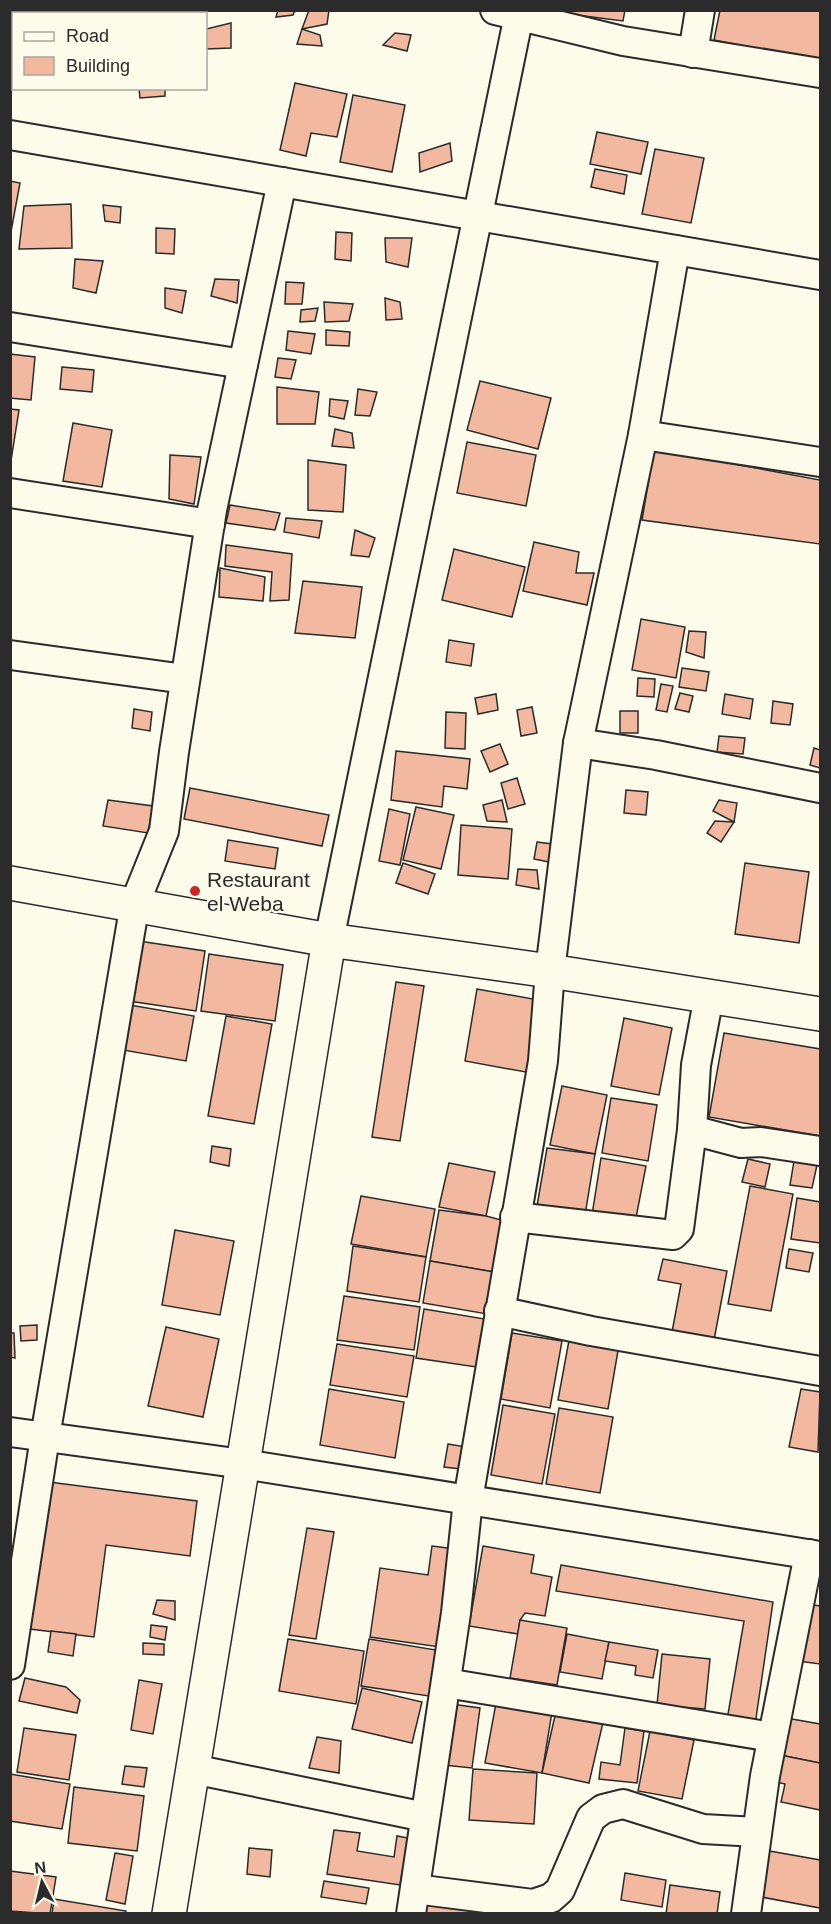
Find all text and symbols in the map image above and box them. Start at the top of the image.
legend [12,12,207,90]
text: Road [66,26,109,46]
text: Building [66,56,130,76]
place label: Restaurant el Weba [207,868,310,915]
marker: Restaurant el Weba [188,884,202,898]
north arrow [12,1852,72,1912]
text: N [33,1858,47,1877]

